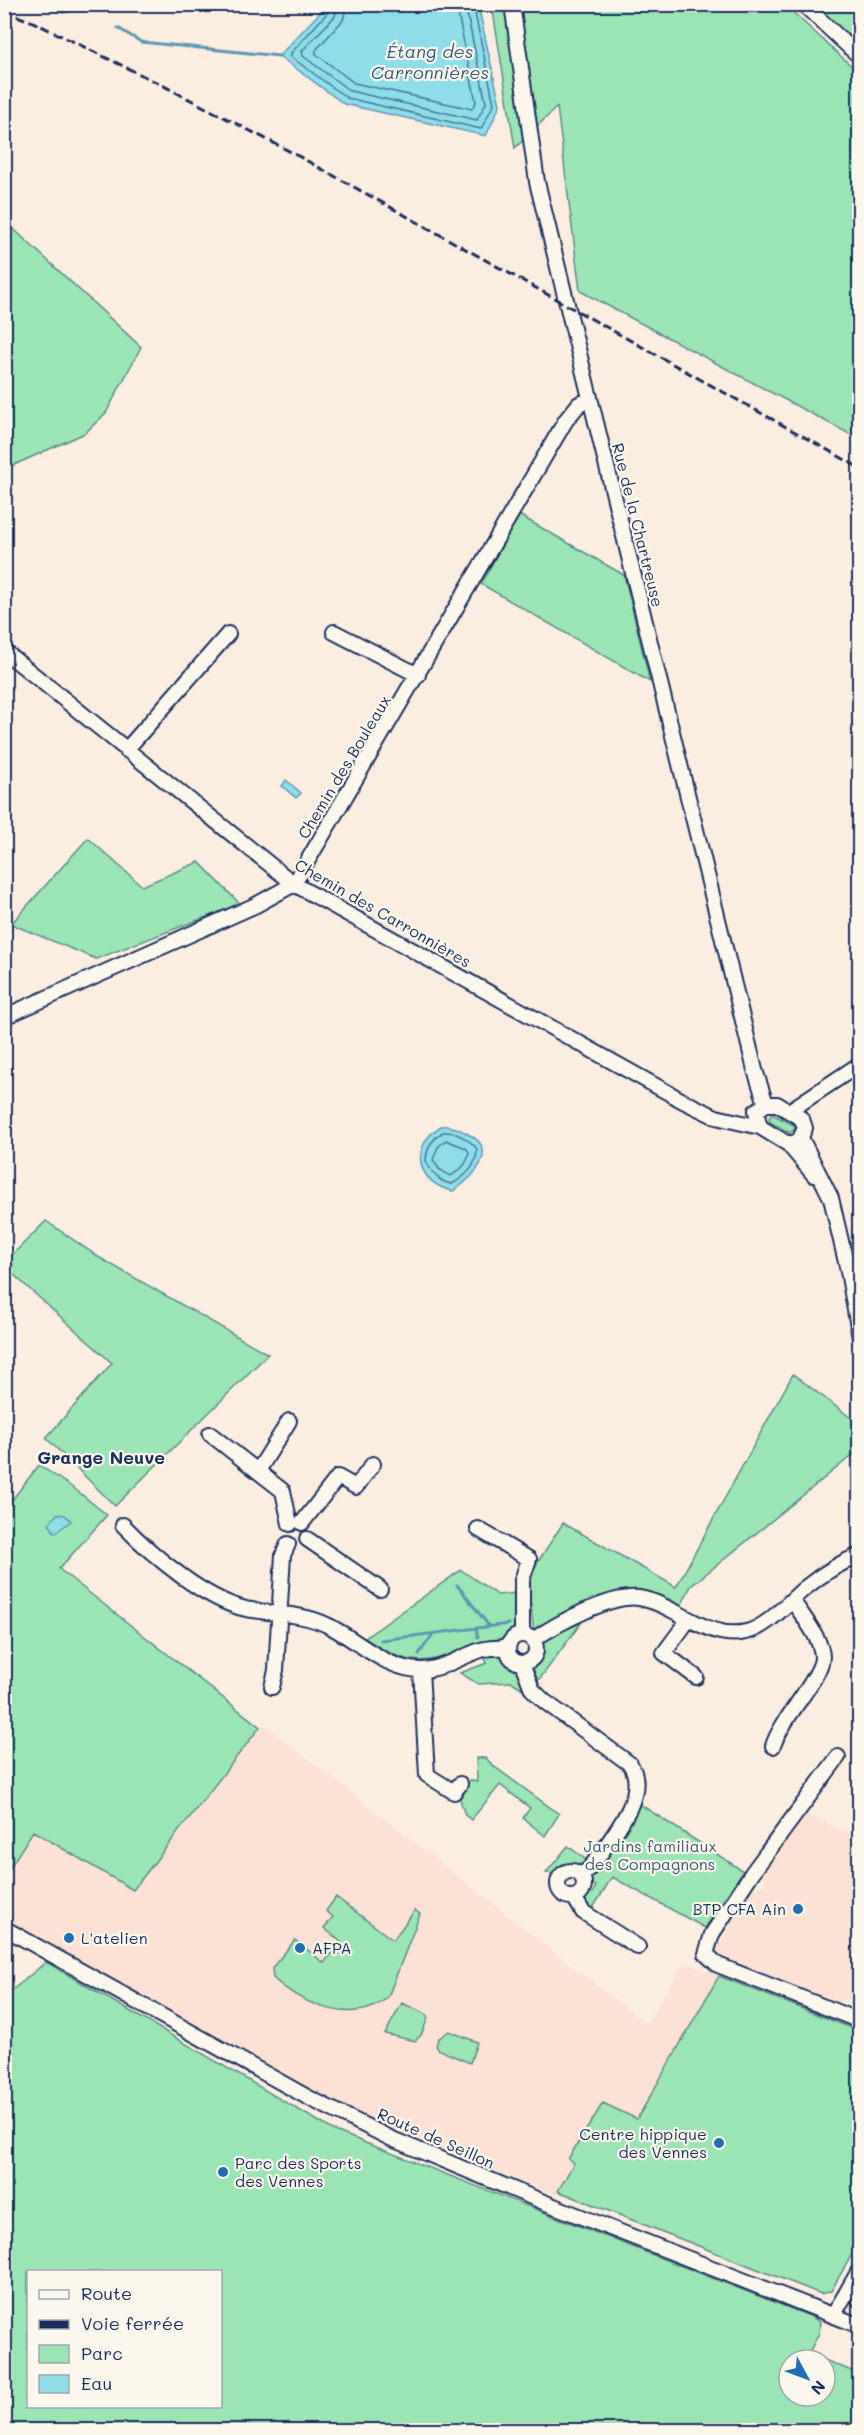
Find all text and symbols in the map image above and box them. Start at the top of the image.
water label: Étang des Carronnières [371,39,489,84]
street label: Rue de la Chartreuse [608,441,669,609]
street label: Chemin des Bouleaux [292,691,395,842]
street label: Chemin des Carronnières [291,853,475,972]
district label: Grange Neuve [37,1445,165,1469]
park label: Jardins familiaux des Compagnons [583,1835,717,1874]
place label: BTP CFA Ain [693,1898,786,1919]
marker: BTP CFA Ain [791,1902,805,1916]
place label: L'atelien [81,1927,148,1948]
marker: L'atelien [62,1931,76,1945]
place label: AFPA [312,1937,352,1958]
marker: AFPA [293,1941,307,1955]
street label: Route de Seillon [374,2102,498,2173]
place label: Centre hippique des Vennes [579,2123,707,2162]
marker: Centre hippique des Vennes [712,2136,726,2150]
place label: Parc des Sports des Vennes [235,2152,361,2191]
marker: Parc des Sports des Vennes [216,2165,230,2179]
legend [27,2270,222,2408]
text: Route [81,2281,132,2305]
text: Voie ferrée [81,2311,184,2335]
text: Parc [81,2341,123,2365]
north arrow [777,2348,837,2408]
text: Eau [81,2371,112,2395]
text: N [807,2377,831,2400]

